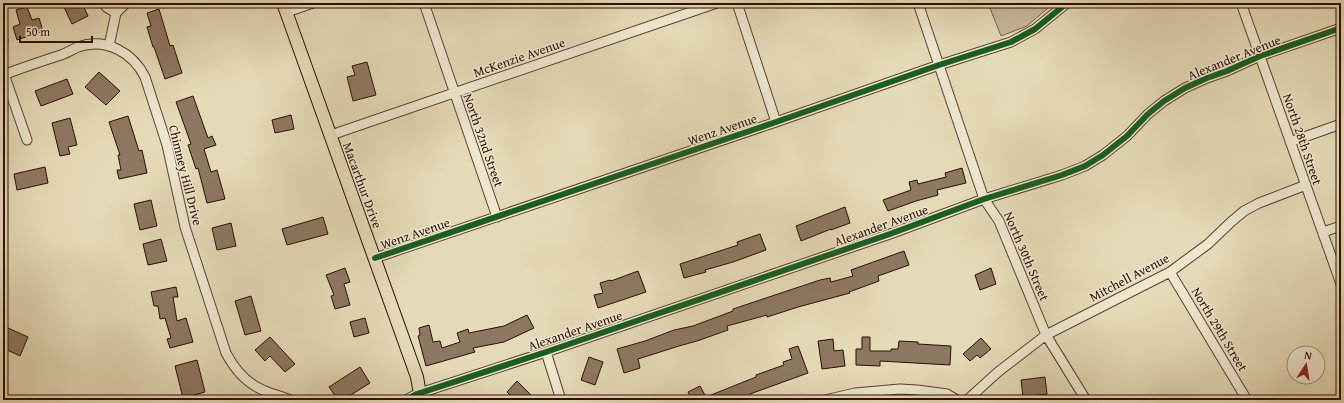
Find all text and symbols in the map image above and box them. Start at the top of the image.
scale bar [20,18,92,44]
text: 50 m [26,23,50,40]
street label: Alexander Avenue [1185,30,1284,85]
street label: McKenzie Avenue [471,33,568,82]
street label: North 32nd Street [459,91,509,190]
street label: North 28th Street [1278,91,1327,188]
street label: Wenz Avenue [685,109,760,150]
street label: Chimney Hill Drive [164,123,207,227]
street label: Macarthur Drive [338,139,387,231]
street label: Alexander Avenue [832,200,931,251]
street label: North 30th Street [999,209,1054,304]
street label: Wenz Avenue [378,213,453,254]
street label: Mitchell Avenue [1086,248,1173,306]
street label: North 29th Street [1187,283,1252,375]
street label: Alexander Avenue [525,305,625,356]
north arrow [1286,345,1326,385]
text: N [1303,347,1314,364]

